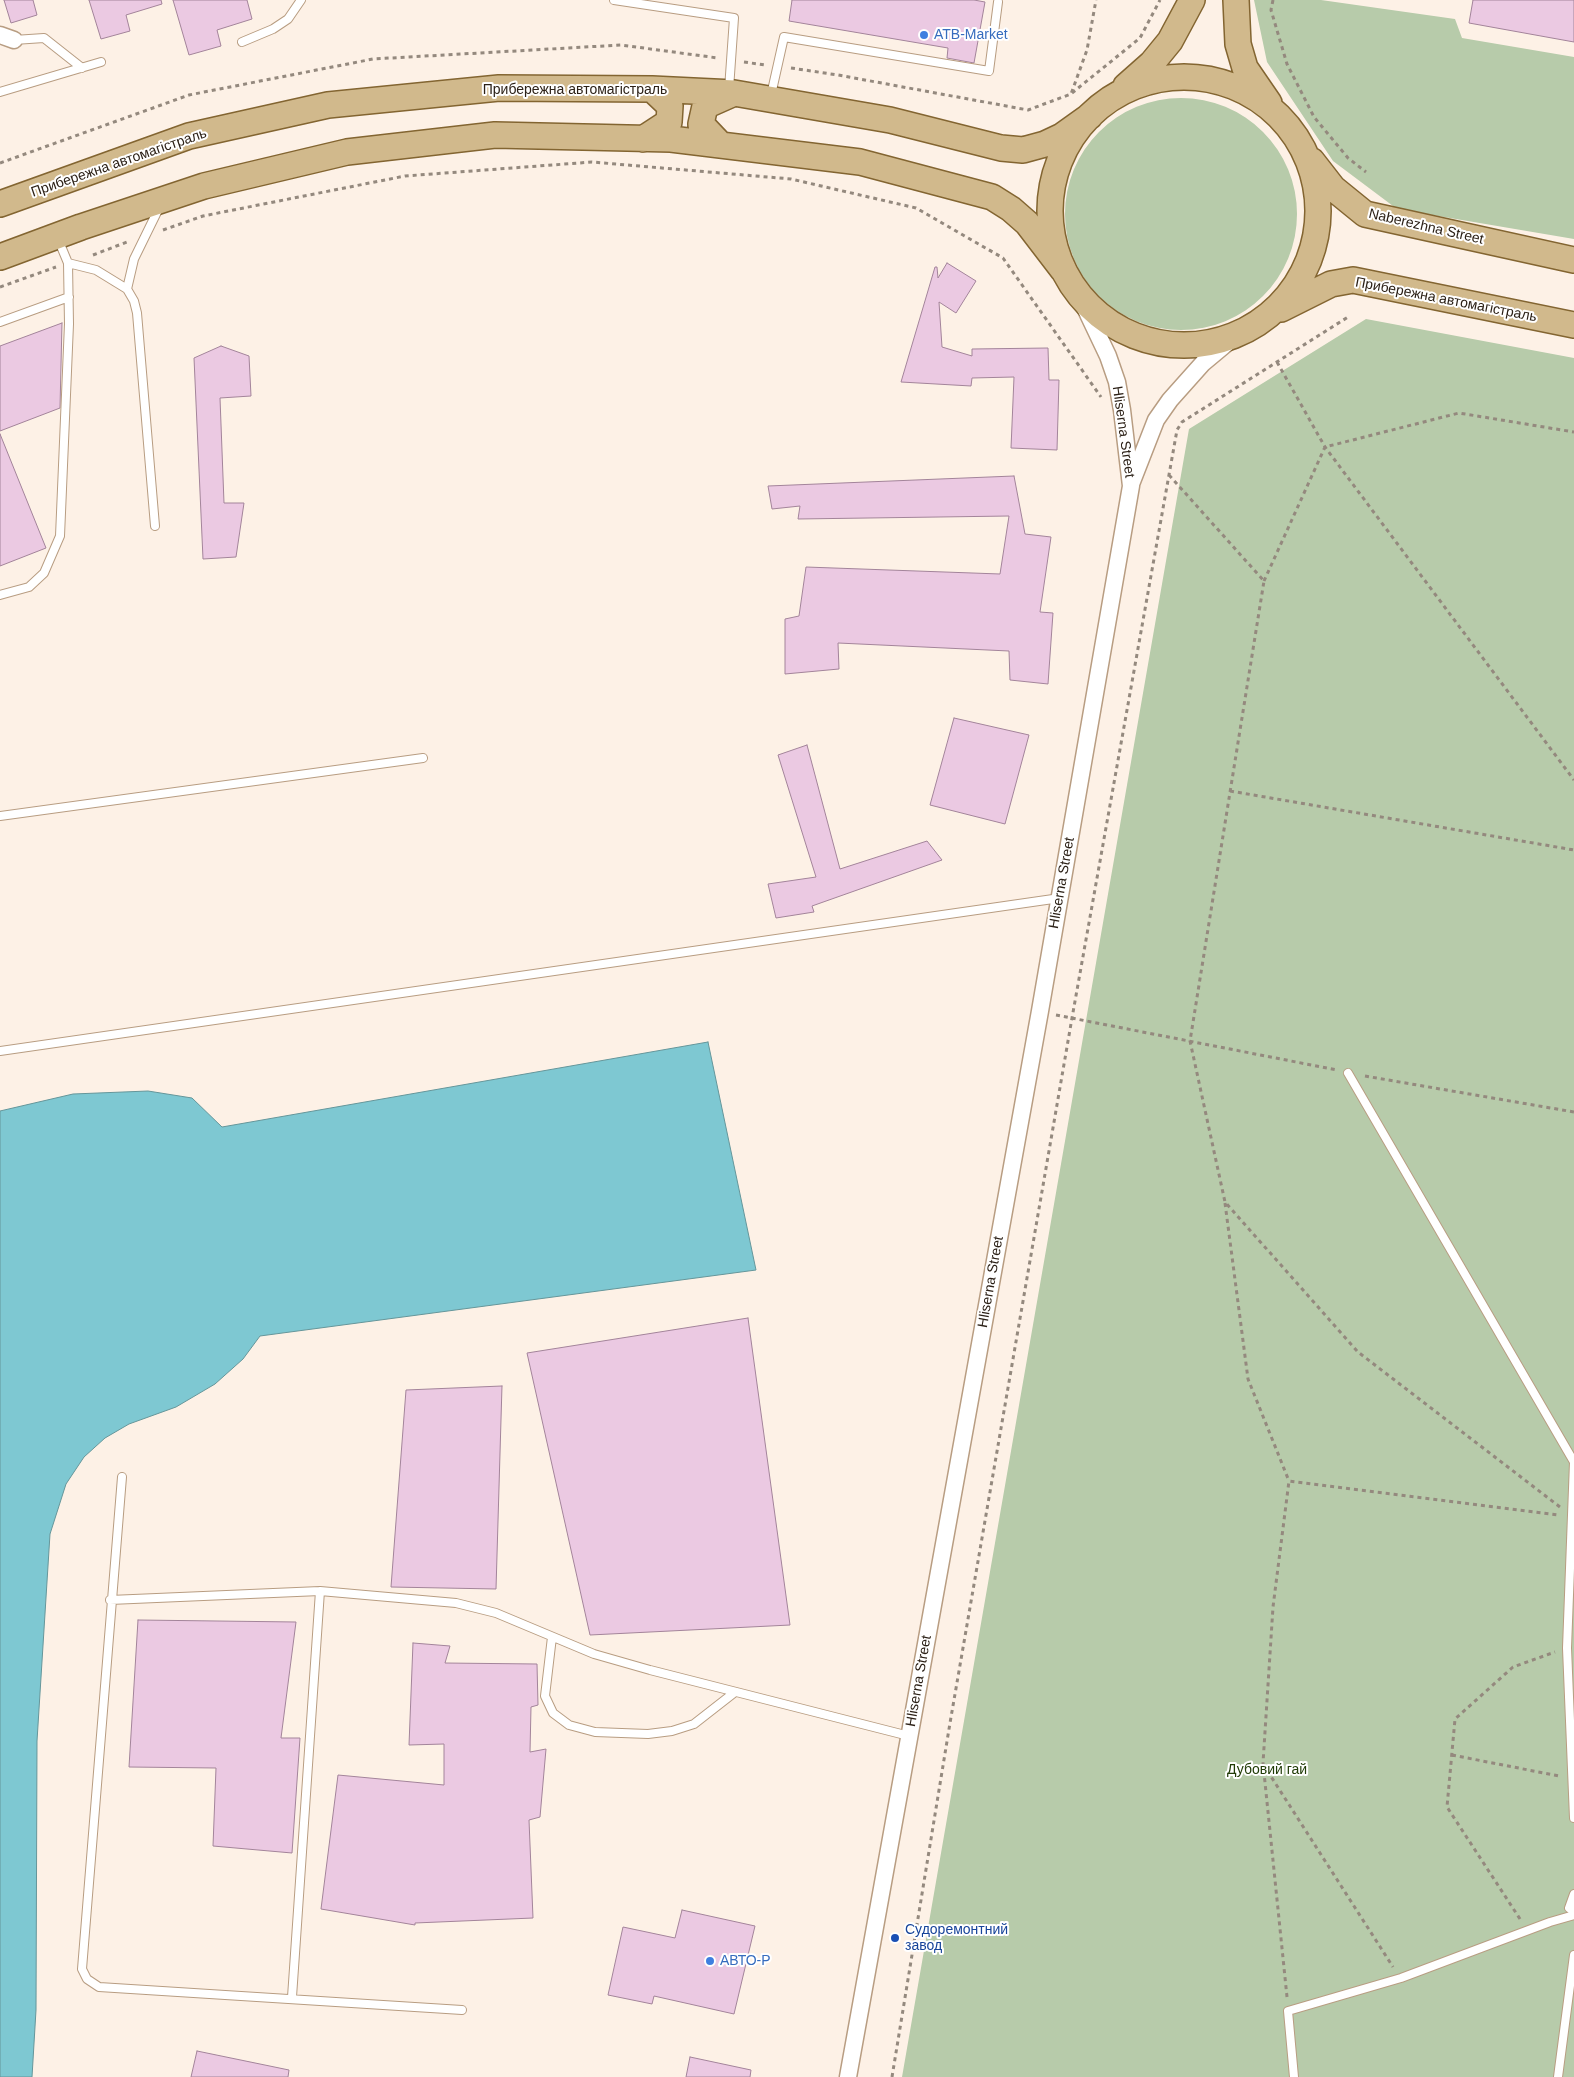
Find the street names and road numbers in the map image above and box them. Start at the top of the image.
street label: Прибережна автомагістраль [483,82,667,98]
street label: Прибережна автомагістраль [29,125,209,201]
street label: Naberezhna Street [1367,206,1485,248]
street label: Прибережна автомагістраль [1354,274,1538,326]
street label: Hliserna Street [1108,385,1138,479]
street label: Hliserna Street [1046,836,1078,930]
street label: Hliserna Street [975,1235,1007,1329]
street label: Hliserna Street [903,1634,935,1728]

